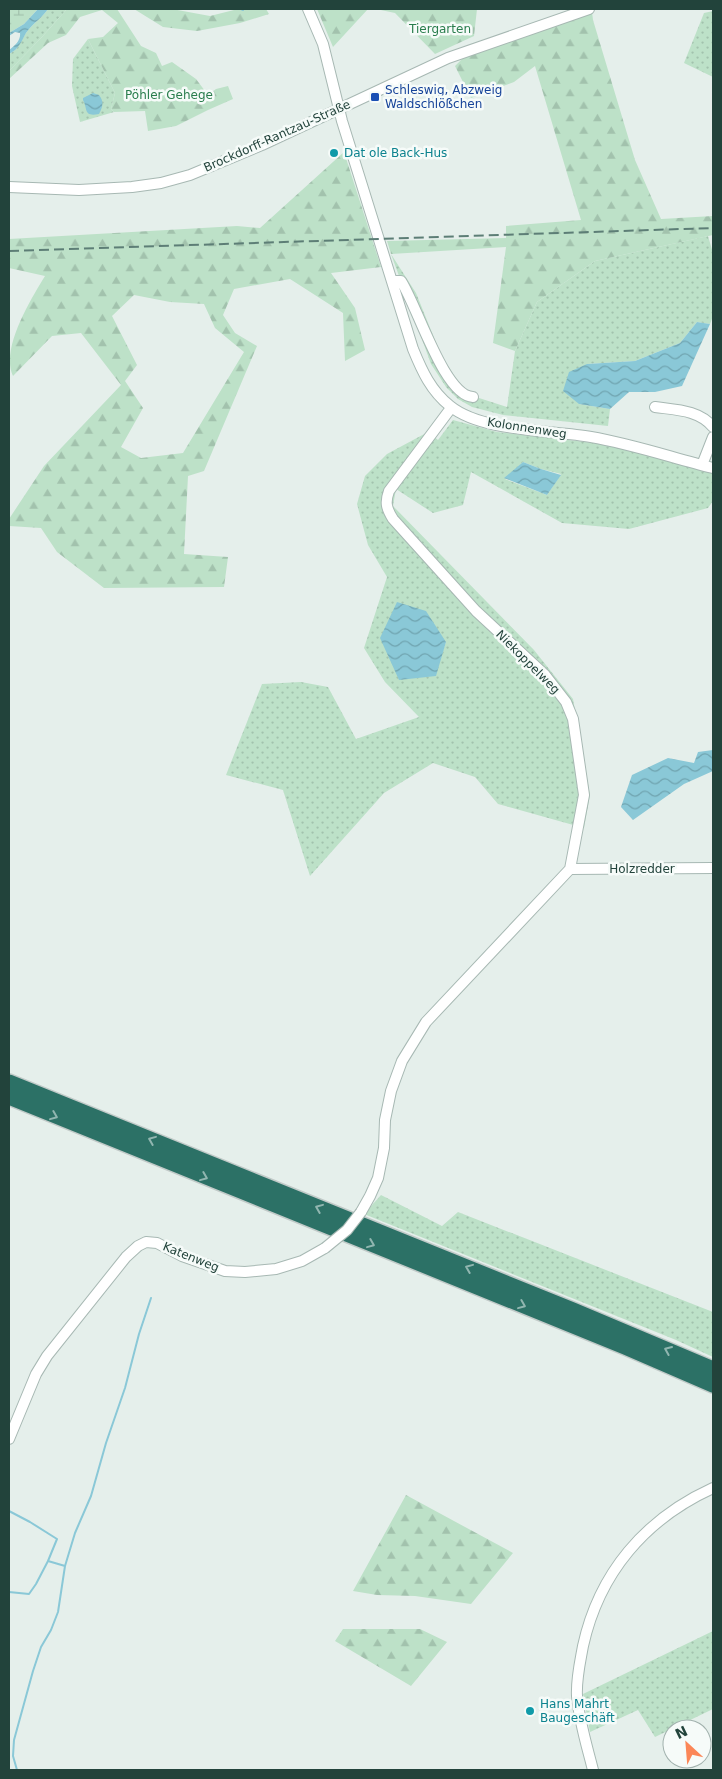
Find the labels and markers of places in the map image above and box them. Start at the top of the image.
place label: Schleswig, Abzweig Waldschlößchen [385,83,502,111]
marker: Schleswig, Abzweig Waldschlößchen [369,91,381,103]
place label: Dat ole Back-Hus [344,146,447,160]
marker: Dat ole Back-Hus [328,147,340,159]
place label: Hans Mahrt Baugeschäft [540,1697,615,1725]
marker: Hans Mahrt Baugeschäft [524,1705,536,1717]

